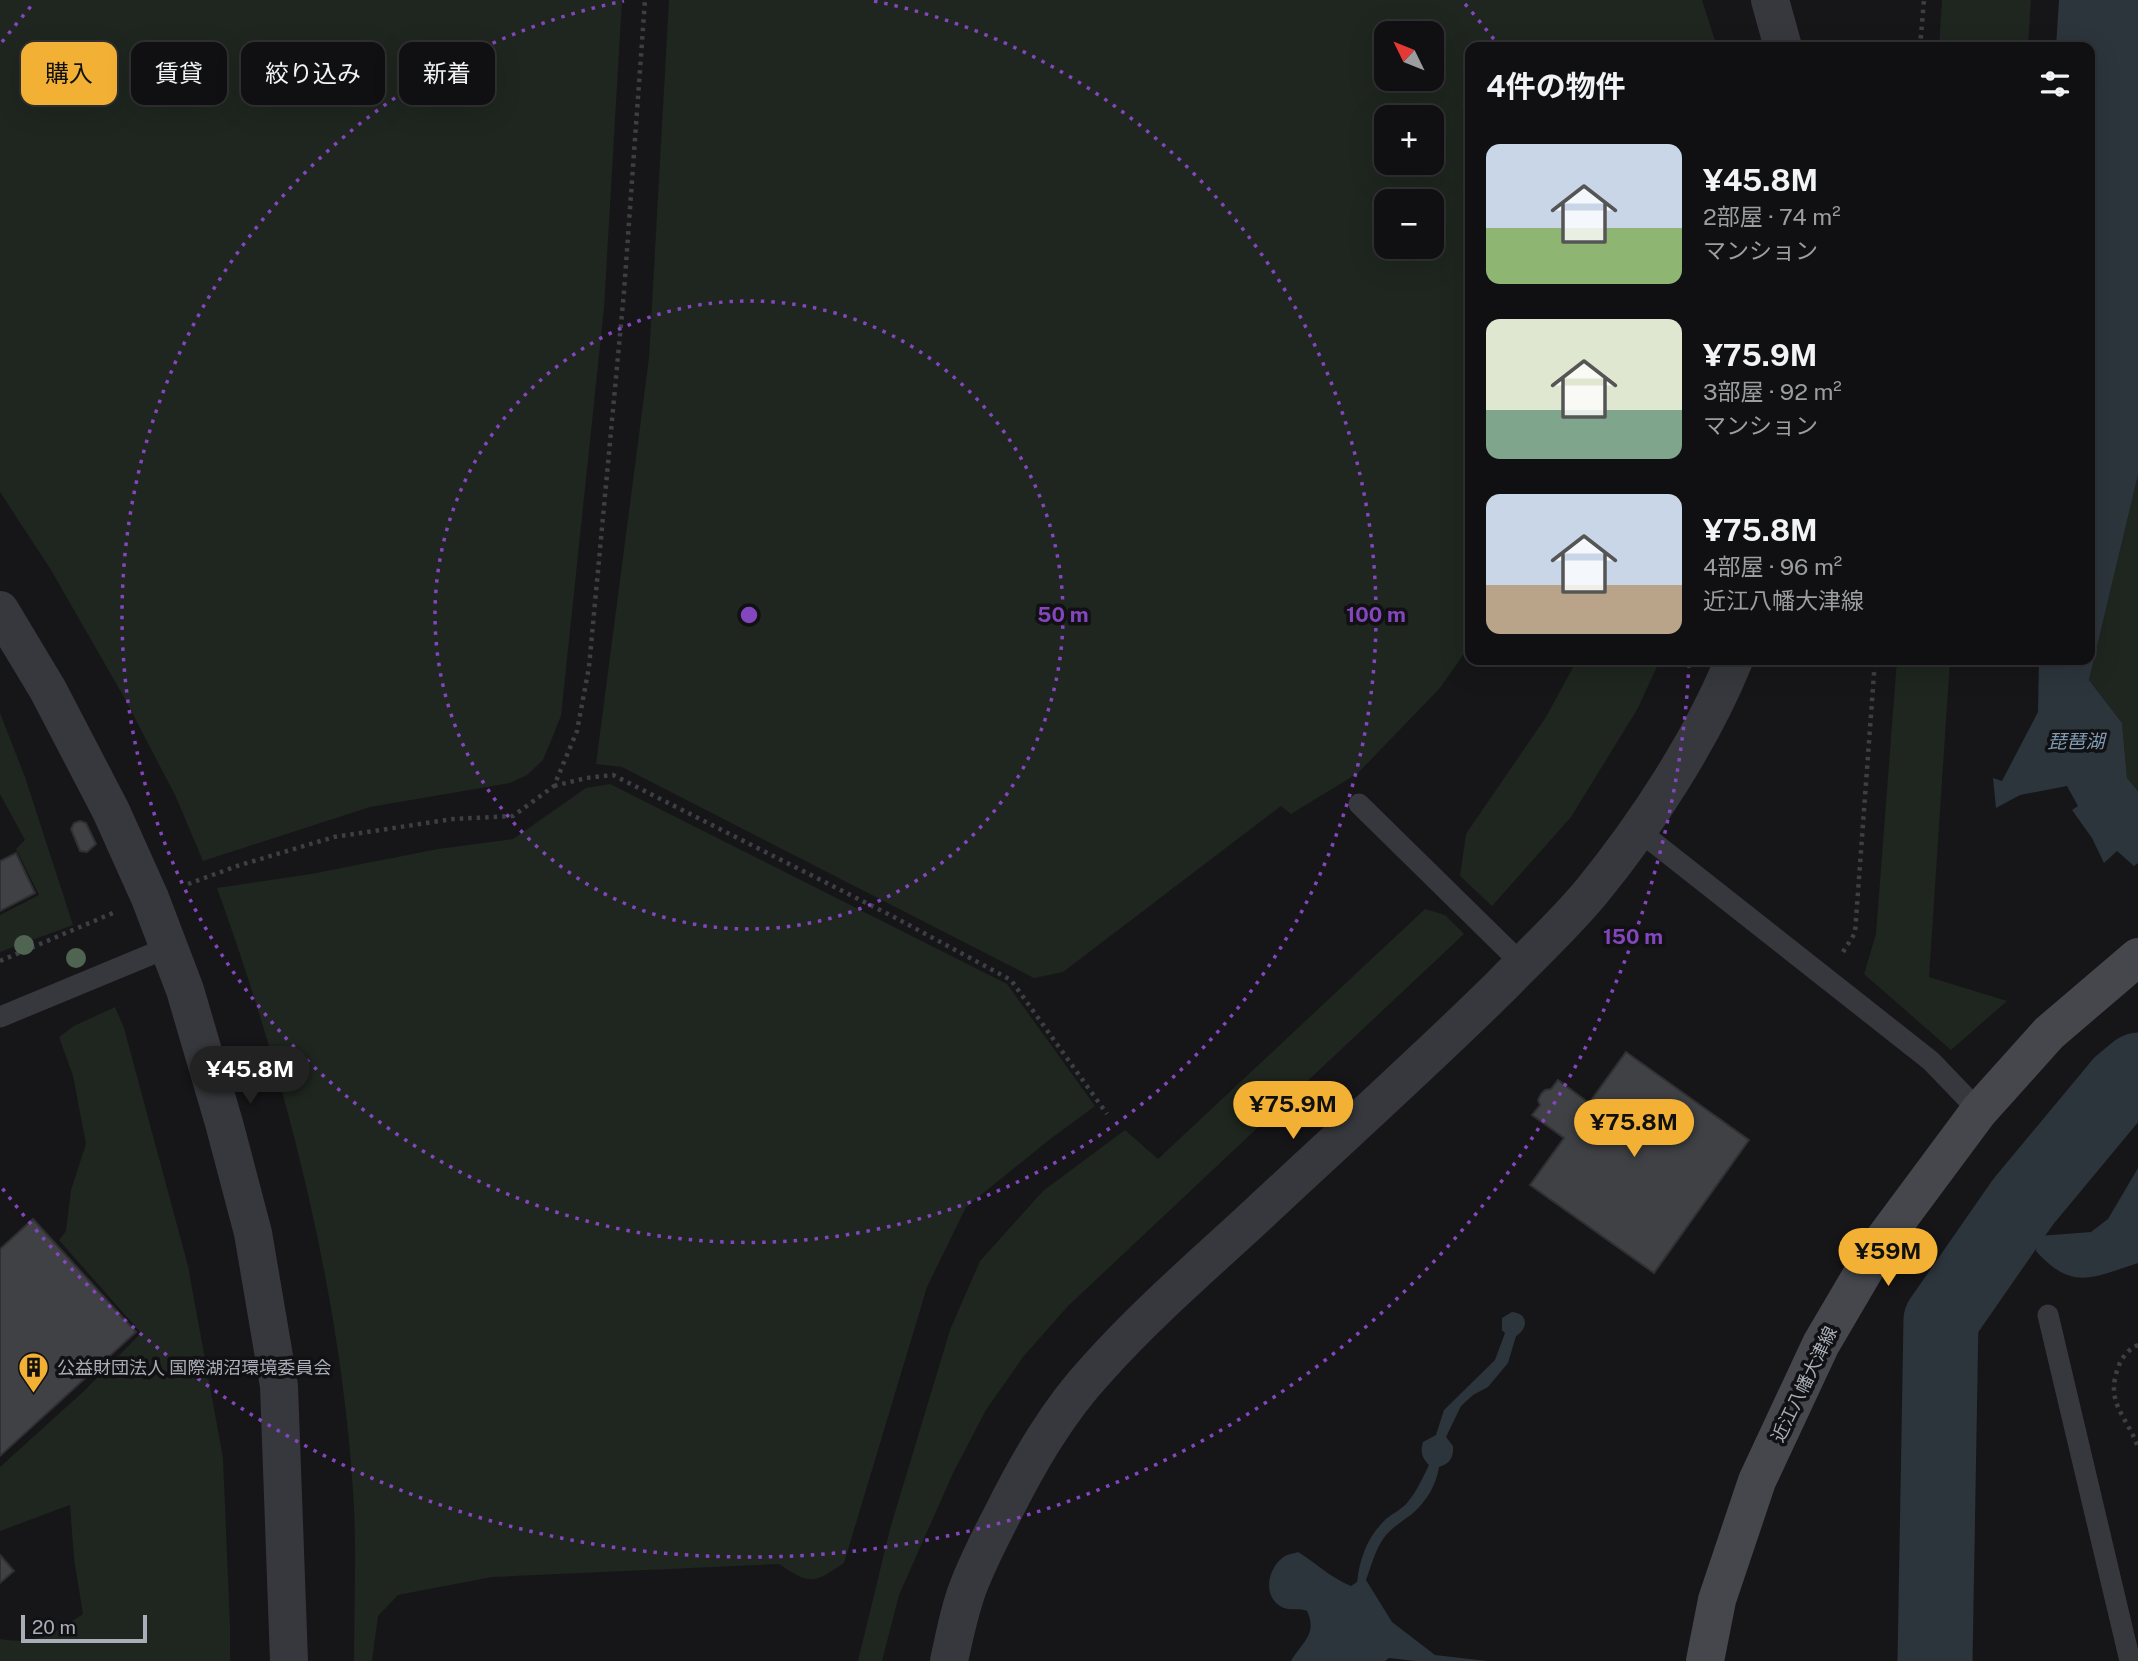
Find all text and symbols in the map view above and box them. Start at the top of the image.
north arrow [1374,21,1444,91]
map controls [1374,21,1444,259]
chip: 購入 [21,42,117,105]
chip: 賃貸 [131,42,227,105]
chip: 絞り込み [241,42,385,105]
chip: 新着 [399,42,495,105]
icon: filters [2036,65,2074,103]
text: 4件の物件 [1486,68,1626,104]
button: + [1374,105,1444,175]
text: ¥45.8M [1703,162,1818,198]
icon: home [1542,172,1626,256]
button: − [1374,189,1444,259]
text: 2部屋 · 74 m² [1703,203,1841,230]
text: マンション [1703,237,1818,264]
text: ¥75.9M [1703,337,1817,373]
icon: home [1542,347,1626,431]
text: 3部屋 · 92 m² [1703,378,1842,405]
text: マンション [1703,412,1818,439]
text: ¥75.8M [1703,512,1818,548]
icon: home [1542,522,1626,606]
text: 4部屋 · 96 m² [1703,553,1842,580]
text: 近江八幡大津線 [1703,587,1864,614]
text: 50 m [1037,602,1089,627]
text: 100 m [1346,602,1406,627]
centre of rings [737,603,761,627]
water label: 琵琶湖 [2047,730,2107,752]
text: 150 m [1603,924,1663,949]
pin: ¥45.8M [193,1046,307,1106]
text: ¥45.8M [206,1055,294,1082]
pin: ¥75.9M [1236,1082,1350,1141]
text: ¥75.9M [1249,1090,1337,1117]
pin: ¥75.8M [1577,1100,1691,1159]
text: ¥75.8M [1590,1108,1678,1135]
pin: ¥59M [1847,1228,1929,1288]
text: ¥59M [1855,1237,1921,1264]
street label: 近江八幡大津線 [1767,1323,1841,1445]
building icon: 公益財団法人 国際湖沼環境委員会 [17,1350,51,1394]
place label: 公益財団法人 国際湖沼環境委員会 [57,1357,331,1378]
scale bar [21,1612,147,1644]
text: 20 m [32,1616,76,1638]

